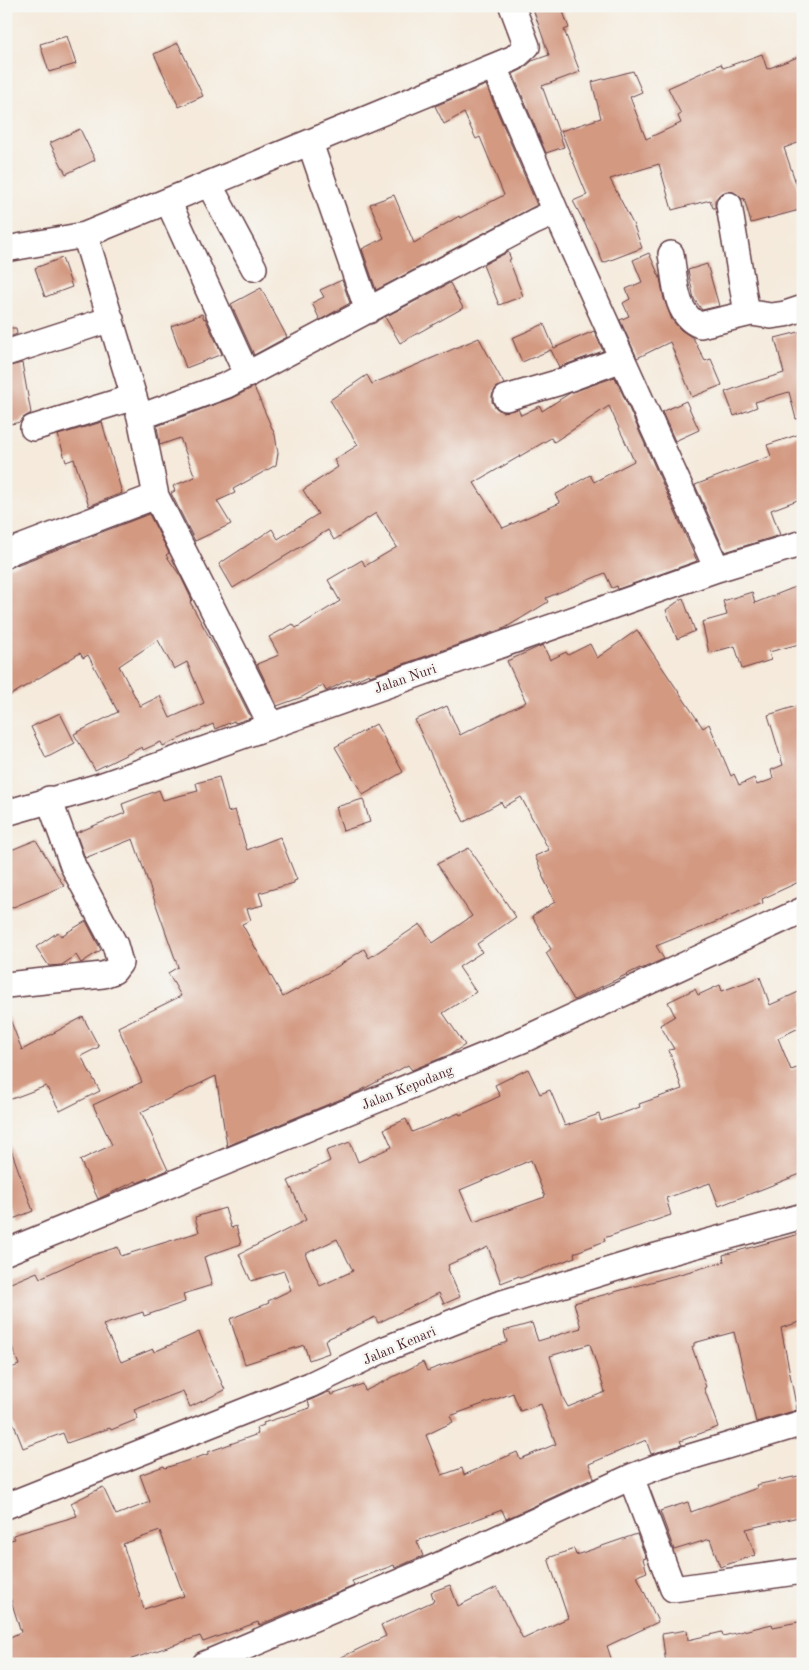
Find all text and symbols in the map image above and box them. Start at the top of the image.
street label: Jalan Nuri [373,662,438,696]
street label: Jalan Kepodang [360,1063,455,1113]
street label: Jalan Kenari [361,1324,438,1368]

